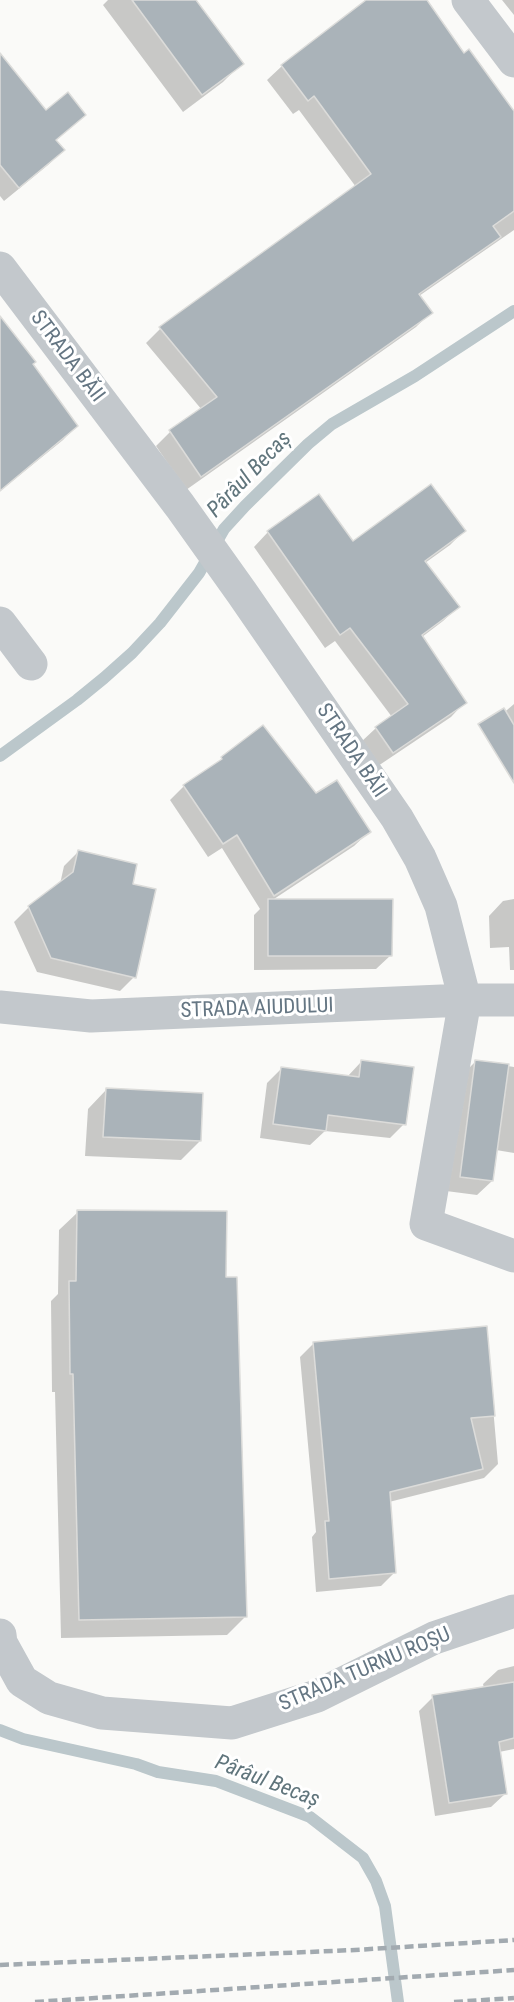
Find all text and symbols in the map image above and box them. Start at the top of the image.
street label: STRADA BĂII [24,306,110,408]
water label: Pârâul Becaș [202,426,298,524]
street label: STRADA BĂII [310,699,392,803]
street label: STRADA AIUDULUI [180,994,334,1024]
street label: STRADA TURNU ROȘU [276,1623,454,1717]
water label: Pârâul Becaș [211,1750,323,1814]

